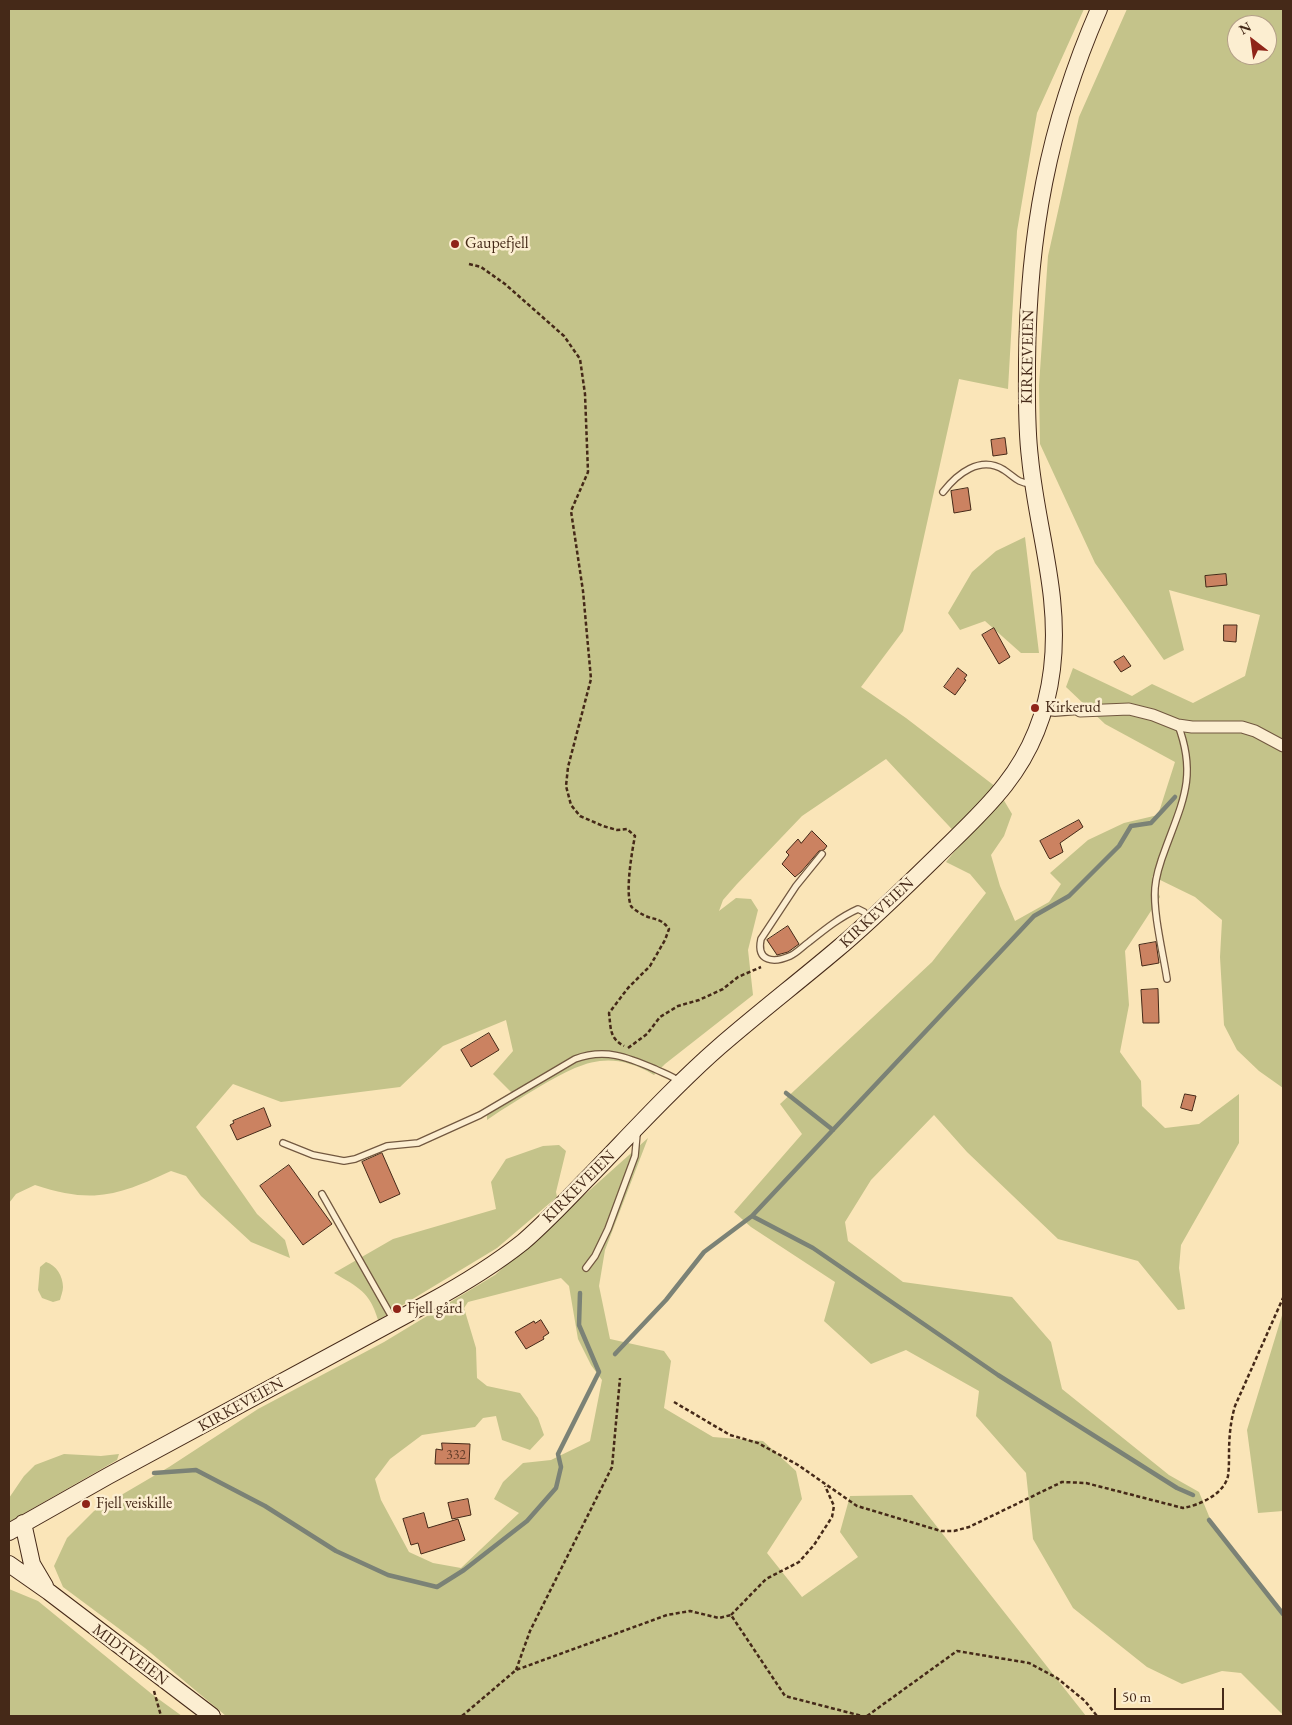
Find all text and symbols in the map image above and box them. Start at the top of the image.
north arrow [1227,15,1277,65]
text: N [1236,17,1254,39]
place label: Gaupefjell [465,234,529,254]
marker: Gaupefjell [449,238,461,250]
street label: KIRKEVEIEN [1018,310,1038,404]
place label: Kirkerud [1045,698,1101,718]
marker: Kirkerud [1029,702,1041,714]
street label: KIRKEVEIEN [836,874,918,952]
street label: KIRKEVEIEN [539,1147,619,1227]
place label: Fjell gård [407,1299,463,1319]
marker: Fjell gård [391,1303,403,1315]
street label: KIRKEVEIEN [195,1374,287,1436]
house number: 332 [446,1447,466,1463]
place label: Fjell veiskille [96,1494,172,1514]
marker: Fjell veiskille [80,1498,92,1510]
street label: MIDTVEIEN [88,1620,172,1690]
scale bar [1117,1678,1227,1710]
text: 50 m [1122,1687,1151,1706]

